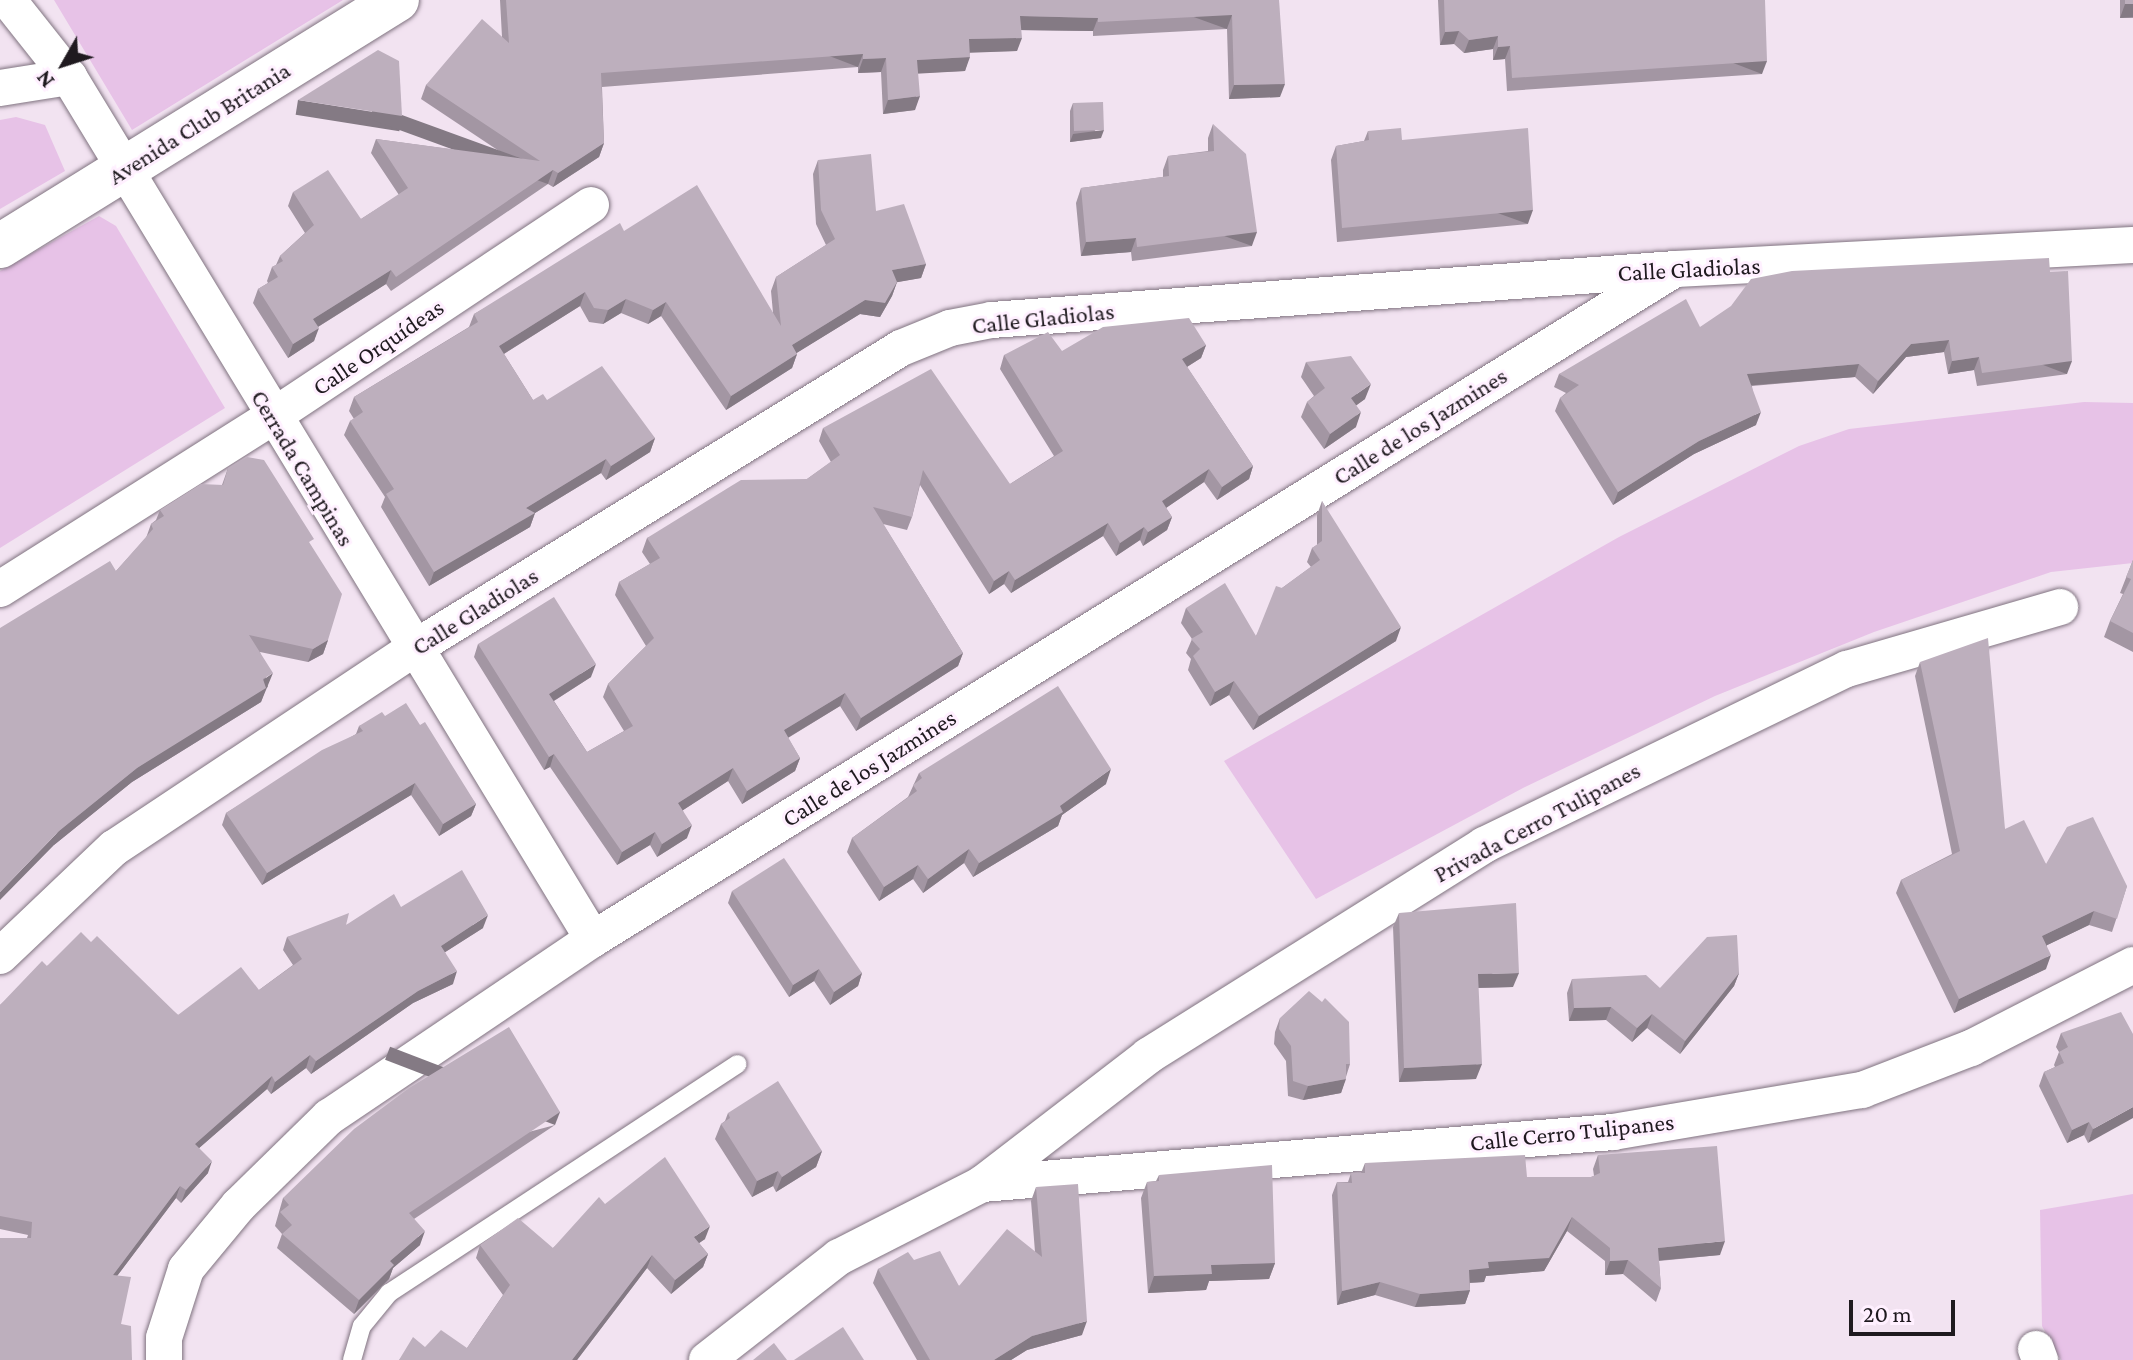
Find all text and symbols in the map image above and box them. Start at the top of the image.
north arrow [24,24,104,104]
street label: Avenida Club Britania [103,55,295,191]
text: N [31,66,59,93]
street label: Calle Gladiolas [1617,251,1761,287]
street label: Calle Orquídeas [307,293,449,401]
street label: Calle Gladiolas [970,296,1116,340]
street label: Calle de los Jazmines [1328,361,1512,491]
street label: Cerrada Campinas [245,385,361,551]
street label: Calle Gladiolas [407,561,543,661]
street label: Calle de los Jazmines [777,703,961,833]
street label: Privada Cerro Tulipanes [1429,755,1645,889]
street label: Calle Cerro Tulipanes [1468,1107,1676,1157]
scale bar [1853,1284,1959,1334]
text: 20 m [1863,1300,1912,1327]

